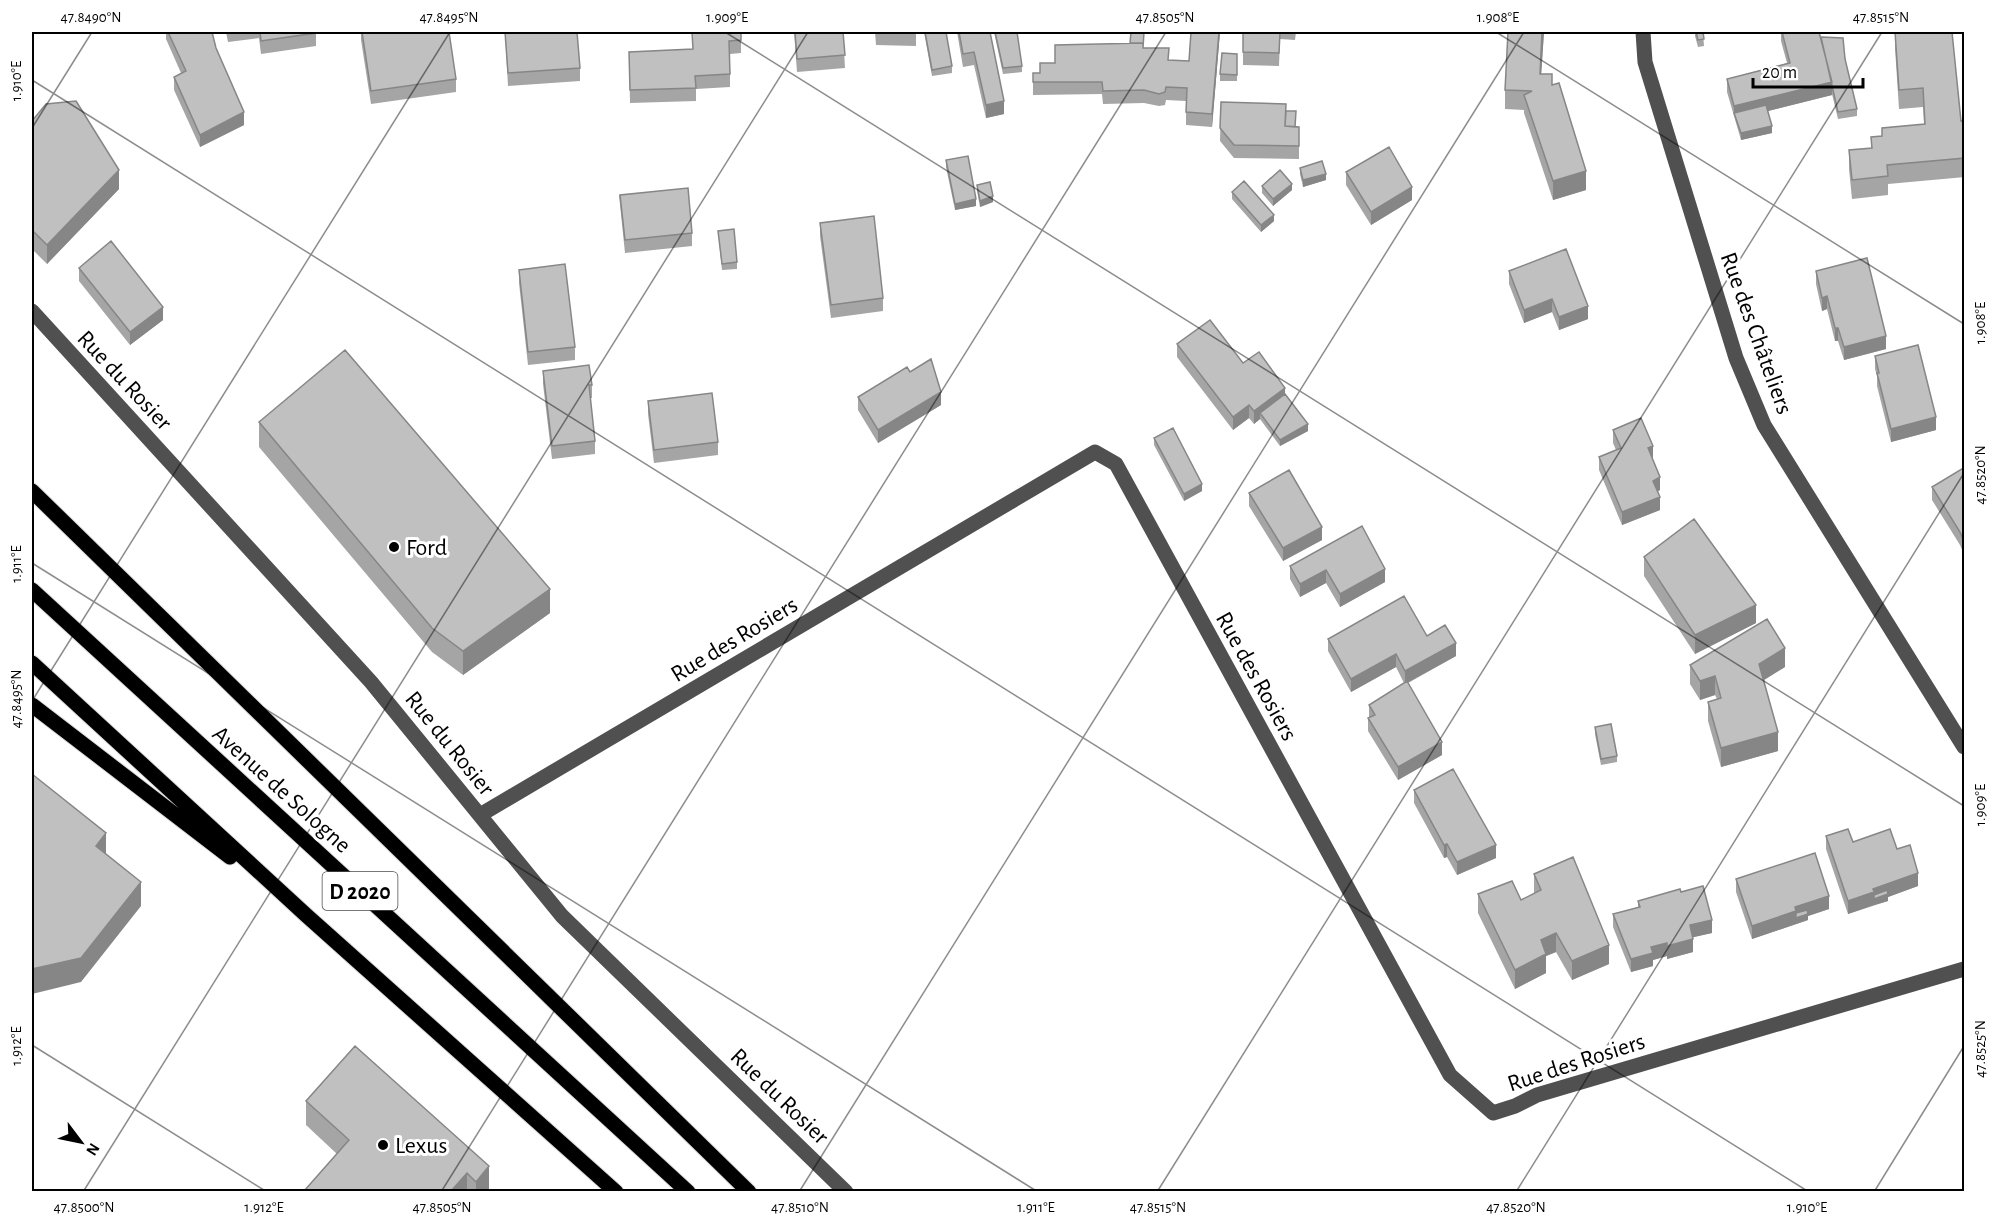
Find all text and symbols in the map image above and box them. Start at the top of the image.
text: 47.8490°N [61,10,121,25]
text: 47.8495°N [419,10,479,25]
text: 1.909°E [706,10,748,25]
text: 47.8505°N [1135,10,1195,25]
text: 1.908°E [1477,10,1519,25]
text: 47.8515°N [1853,10,1909,25]
scale bar [1753,51,1862,89]
text: 1.910°E [9,61,24,101]
text: 20 m [1762,64,1797,82]
street label: Rue des Châteliers [1716,249,1796,417]
text: 1.908°E [1973,302,1988,344]
street label: Rue du Rosier [72,326,176,435]
text: 47.8520°N [1973,445,1988,505]
place label: Ford [406,536,447,560]
marker: Ford [387,540,401,554]
text: 1.911°E [9,545,24,583]
street label: Rue des Rosiers [667,593,802,687]
street label: Rue des Rosiers [1211,608,1301,745]
text: 47.8495°N [9,669,24,729]
street label: Rue du Rosier [400,687,498,801]
street label: Avenue de Sologne [208,722,355,858]
text: 1.909°E [1973,784,1988,826]
road number: D 2020 [322,872,398,910]
text: 47.8525°N [1973,1020,1988,1078]
text: 1.912°E [9,1026,24,1066]
street label: Rue des Rosiers [1505,1029,1648,1096]
street label: Rue du Rosier [725,1044,833,1149]
north arrow [51,1112,111,1172]
place label: Lexus [395,1134,447,1158]
marker: Lexus [376,1138,390,1152]
text: N [83,1140,103,1158]
text: 47.8500°N [54,1200,114,1215]
text: 1.912°E [244,1200,284,1215]
text: 47.8505°N [412,1200,472,1215]
text: 47.8510°N [771,1200,829,1215]
text: 1.911°E [1017,1200,1055,1215]
text: 47.8515°N [1130,1200,1186,1215]
text: 47.8520°N [1486,1200,1546,1215]
text: 1.910°E [1787,1200,1827,1215]

